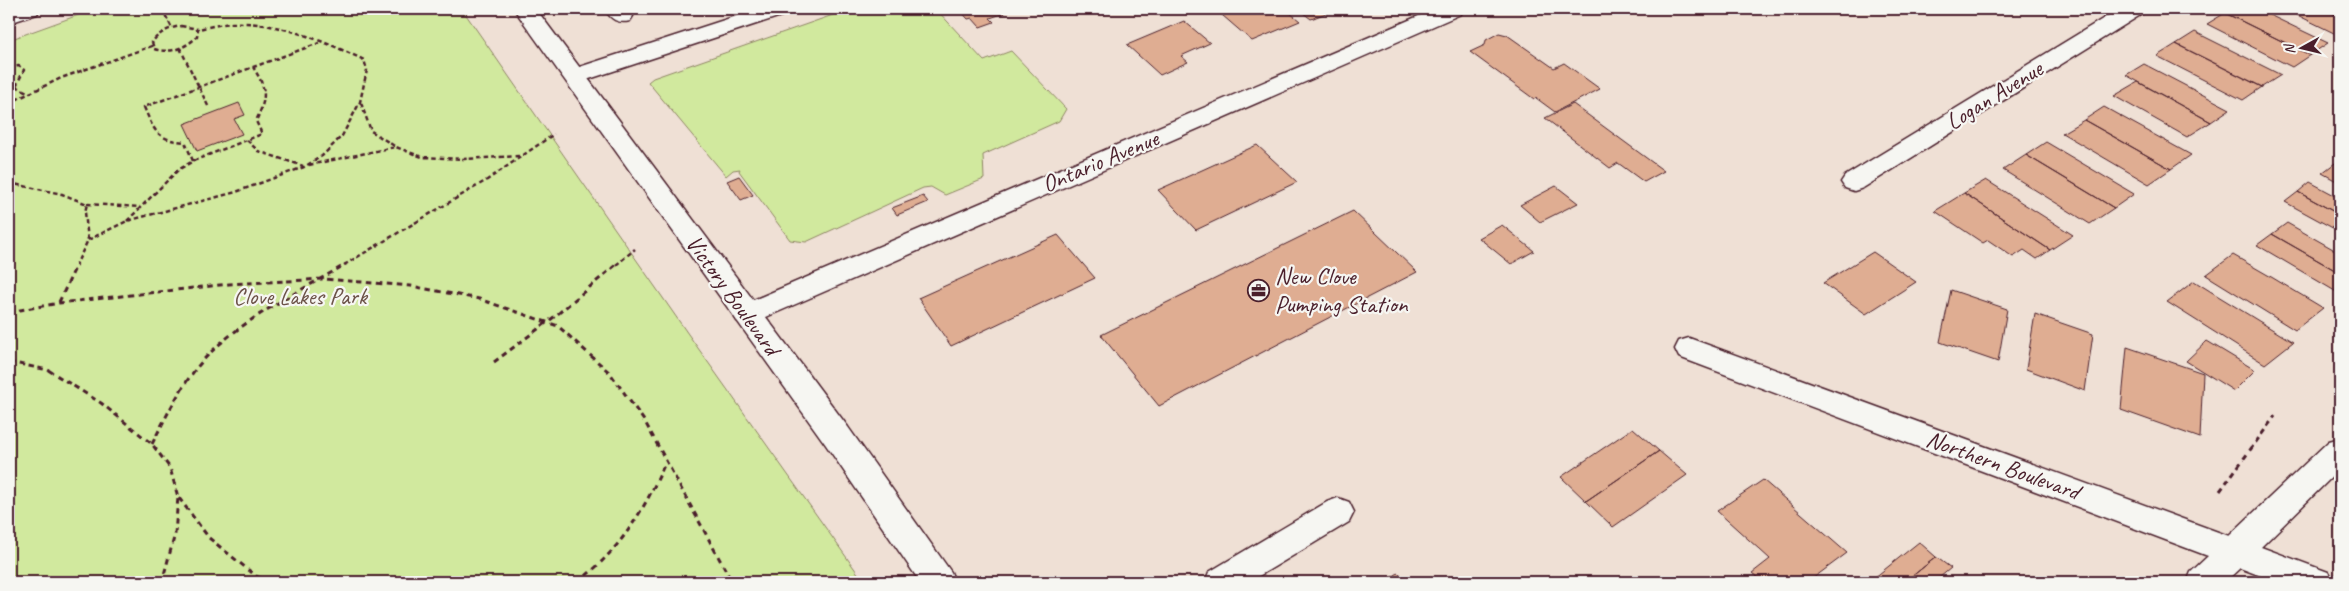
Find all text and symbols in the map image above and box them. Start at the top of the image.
north arrow [2276,22,2326,72]
text: N [2280,42,2299,55]
street label: Logan Avenue [1940,52,2050,136]
street label: Ontario Avenue [1037,122,1165,199]
street label: Victory Boulevard [679,229,789,364]
place label: New Clove Pumping Station [1275,261,1409,319]
office icon: New Clove Pumping Station [1247,278,1271,302]
park label: Clove Lakes Park [233,281,369,311]
street label: Northern Boulevard [1922,423,2087,508]

